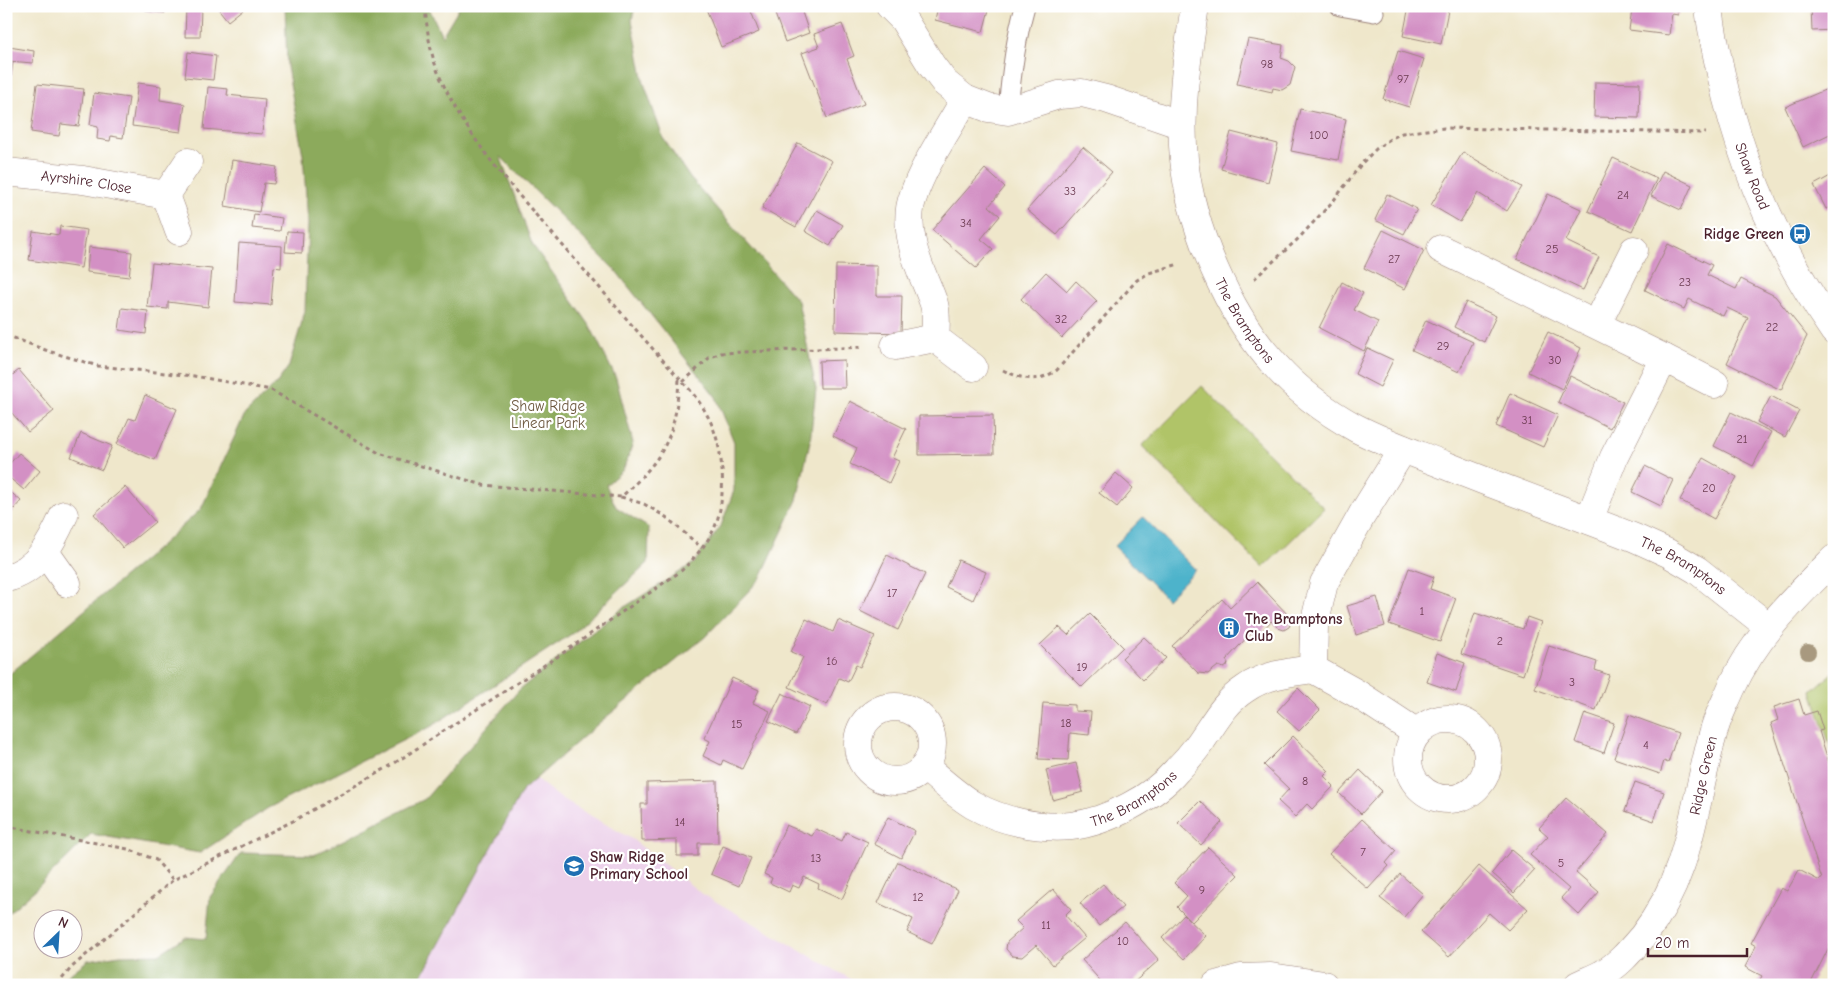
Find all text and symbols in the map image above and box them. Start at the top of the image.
house number: 98 [1261,57,1273,71]
house number: 97 [1397,72,1409,86]
house number: 100 [1309,128,1329,142]
street label: Shaw Road [1731,140,1773,212]
street label: Ayrshire Close [40,167,134,198]
house number: 33 [1064,184,1076,198]
house number: 24 [1617,188,1629,202]
house number: 34 [960,216,972,230]
bus stop icon: Ridge Green [1788,222,1812,246]
place label: Ridge Green [1704,225,1784,243]
house number: 25 [1546,242,1558,256]
house number: 27 [1388,252,1400,266]
street label: The Bramptons [1211,275,1278,367]
house number: 23 [1679,275,1691,289]
house number: 32 [1055,312,1067,326]
house number: 22 [1766,320,1778,334]
house number: 29 [1437,339,1449,353]
house number: 30 [1548,353,1562,367]
park label: Shaw Ridge Linear Park [511,397,586,432]
house number: 31 [1522,413,1533,427]
house number: 21 [1736,432,1748,446]
house number: 20 [1702,481,1716,495]
street label: The Bramptons [1637,533,1730,599]
house number: 17 [887,586,898,600]
house number: 1 [1420,604,1425,618]
place label: The Bramptons Club [1245,610,1342,645]
building icon: The Bramptons Club [1217,616,1241,640]
house number: 2 [1497,634,1503,648]
house number: 16 [826,654,838,668]
house number: 19 [1076,660,1088,674]
house number: 3 [1569,675,1575,689]
house number: 18 [1061,716,1071,730]
house number: 15 [731,717,743,731]
street label: Ridge Green [1686,734,1721,817]
house number: 4 [1643,738,1649,752]
street label: The Bramptons [1088,767,1181,831]
house number: 8 [1302,774,1308,788]
house number: 14 [675,815,685,829]
house number: 7 [1360,845,1366,859]
place label: Shaw Ridge Primary School [590,848,688,883]
house number: 13 [811,851,821,865]
school or university icon: Shaw Ridge Primary School [562,854,586,878]
house number: 5 [1558,856,1564,870]
house number: 9 [1199,883,1205,897]
house number: 12 [912,890,924,904]
north arrow [32,908,82,958]
text: N [56,913,71,932]
house number: 11 [1041,918,1051,932]
scale bar [1648,926,1746,958]
house number: 10 [1117,934,1129,948]
text: 20 m [1655,934,1689,952]

